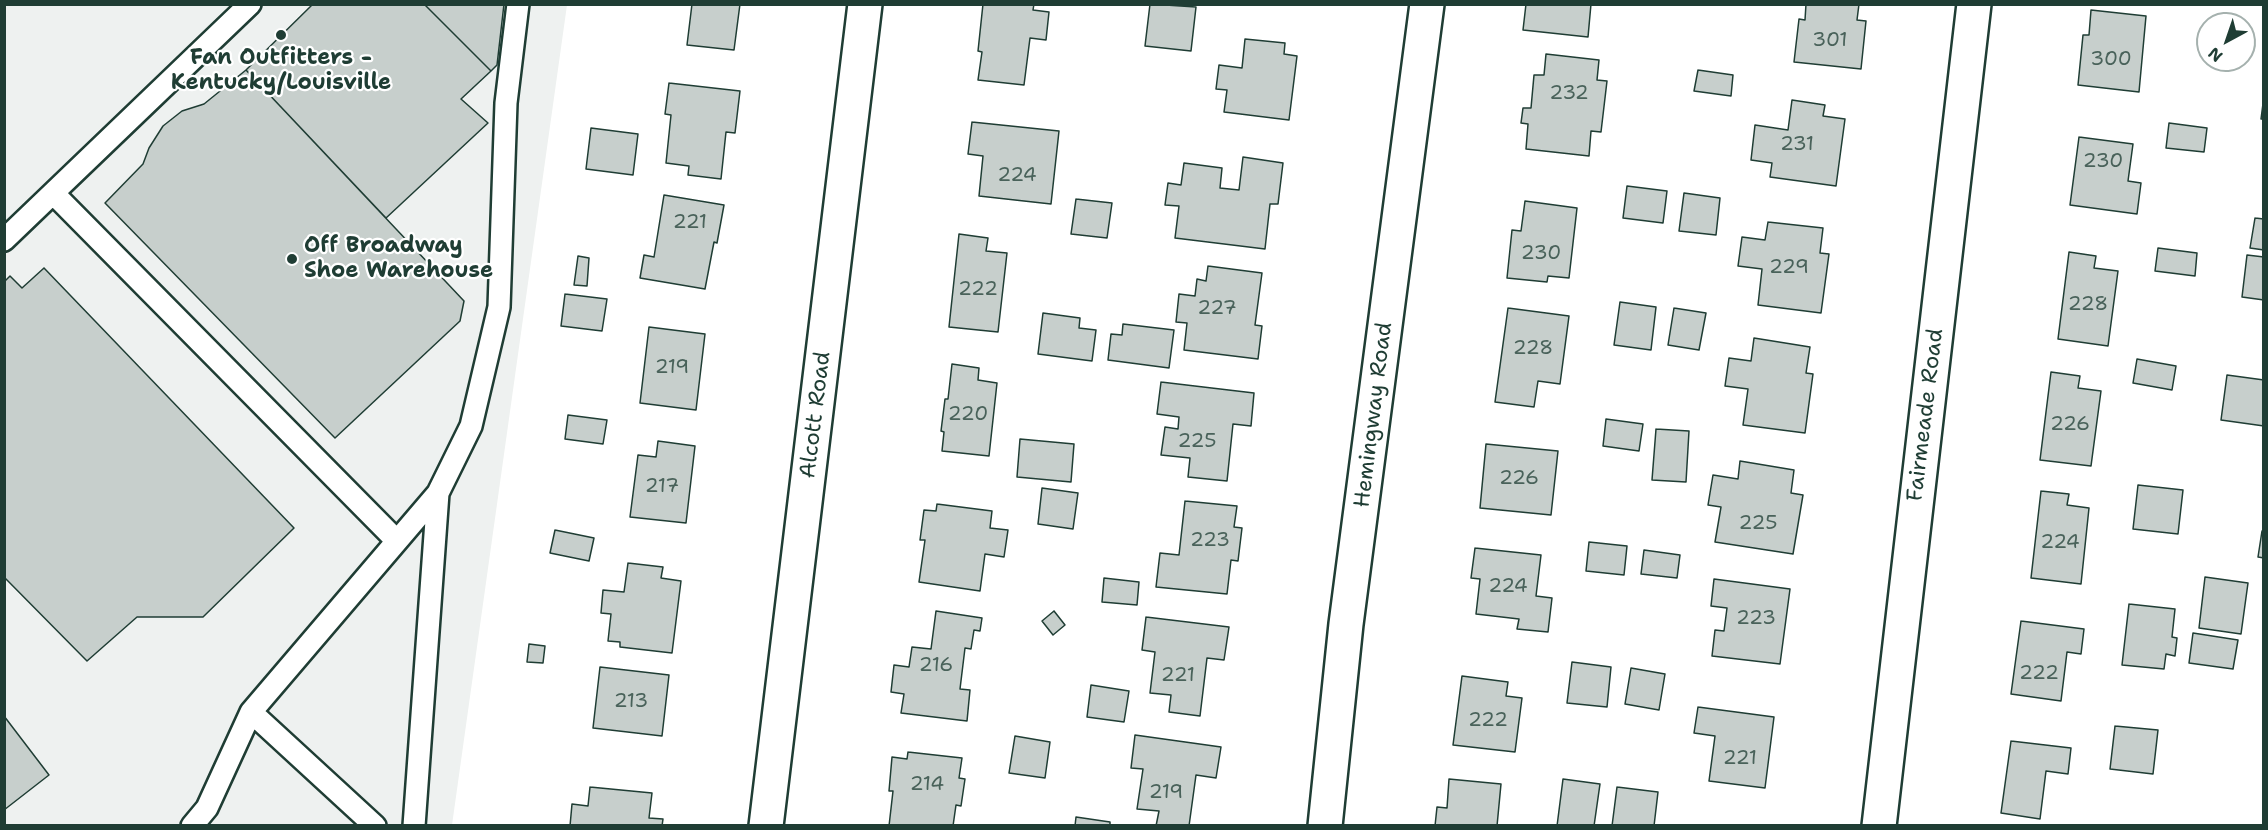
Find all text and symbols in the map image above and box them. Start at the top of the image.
north arrow [2196,12,2256,72]
marker: Fan Outfitters - Kentucky/Louisville [274,28,288,42]
house number: 301 [1812,29,1848,53]
text: N [2204,43,2227,67]
place label: Fan Outfitters - Kentucky/Louisville [171,45,391,96]
house number: 300 [2090,48,2132,72]
house number: 232 [1549,82,1589,106]
house number: 231 [1780,133,1814,157]
house number: 230 [2083,150,2123,174]
house number: 224 [997,164,1037,188]
house number: 221 [673,211,707,235]
place label: Off Broadway Shoe Warehouse [304,233,493,284]
house number: 230 [1521,242,1561,266]
marker: Off Broadway Shoe Warehouse [285,252,299,266]
house number: 229 [1769,256,1809,280]
house number: 222 [958,278,998,302]
house number: 228 [2068,293,2108,317]
house number: 227 [1197,297,1237,321]
street label: Hemingway Road [1350,321,1398,509]
street label: Fairmeade Road [1902,327,1950,503]
house number: 228 [1513,337,1553,361]
street label: Alcott Road [795,350,837,480]
house number: 219 [655,356,689,380]
house number: 220 [948,403,988,427]
house number: 226 [2050,413,2090,437]
house number: 225 [1178,430,1216,454]
house number: 226 [1499,467,1539,491]
house number: 217 [645,475,679,499]
house number: 225 [1739,512,1777,536]
house number: 223 [1190,529,1230,553]
house number: 224 [2040,531,2080,555]
house number: 224 [1488,575,1528,599]
house number: 223 [1736,607,1776,631]
house number: 216 [919,654,953,678]
house number: 222 [2019,662,2059,686]
house number: 221 [1161,664,1195,688]
house number: 213 [614,690,648,714]
house number: 222 [1468,709,1508,733]
house number: 221 [1723,747,1757,771]
house number: 214 [910,773,944,797]
house number: 219 [1149,781,1183,805]

